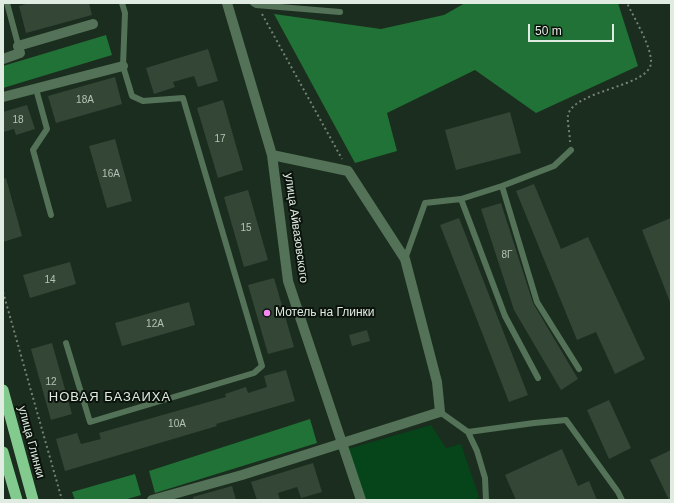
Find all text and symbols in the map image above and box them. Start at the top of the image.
scale bar [530,16,616,42]
text: 50 m [535,24,562,38]
house number: 18А [76,94,94,106]
house number: 18 [12,114,24,126]
house number: 17 [214,133,226,145]
house number: 16А [102,168,120,180]
street label: улица Айвазовского [281,172,311,284]
house number: 15 [240,222,252,234]
house number: 8Г [502,249,512,261]
house number: 14 [44,274,56,286]
place label: Мотель на Глинки [275,306,375,320]
marker: Мотель на Глинки [262,308,272,318]
house number: 12А [146,318,164,330]
house number: 12 [45,376,57,388]
district label: НОВАЯ БАЗАИХА [49,389,171,405]
street label: улица Глинки [14,404,48,480]
house number: 10А [168,418,186,430]

